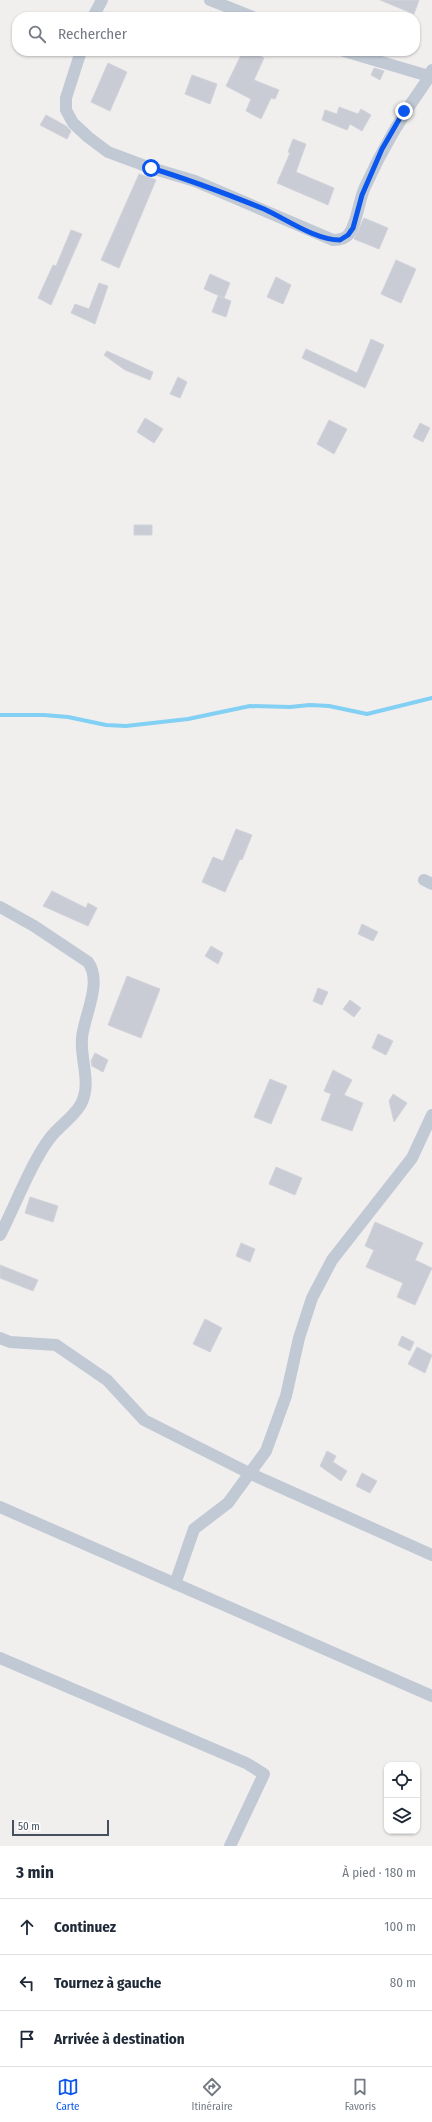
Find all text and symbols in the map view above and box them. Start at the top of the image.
search box [12,12,420,56]
icon: search [26,23,48,45]
text: Rechercher [58,25,127,43]
route end [395,102,413,120]
route start [142,159,160,177]
map controls [384,1762,420,1834]
button: locate [384,1762,420,1798]
button: layers [384,1798,420,1834]
scale bar [12,1818,109,1837]
text: 50 m [18,1820,40,1833]
text: 3 min [16,1862,54,1883]
text: À pied · 180 m [342,1865,416,1880]
icon: ahead [16,1916,38,1938]
text: Continuez [54,1918,116,1936]
text: 100 m [384,1919,416,1934]
icon: left [16,1972,38,1994]
text: Tournez à gauche [54,1974,161,1992]
text: 80 m [390,1975,416,1990]
icon: arrive [16,2028,38,2050]
text: Arrivée à destination [54,2030,185,2048]
tab: Carte [56,2076,80,2113]
tab: Itinéraire [192,2076,233,2113]
tab: Favoris [345,2076,376,2113]

